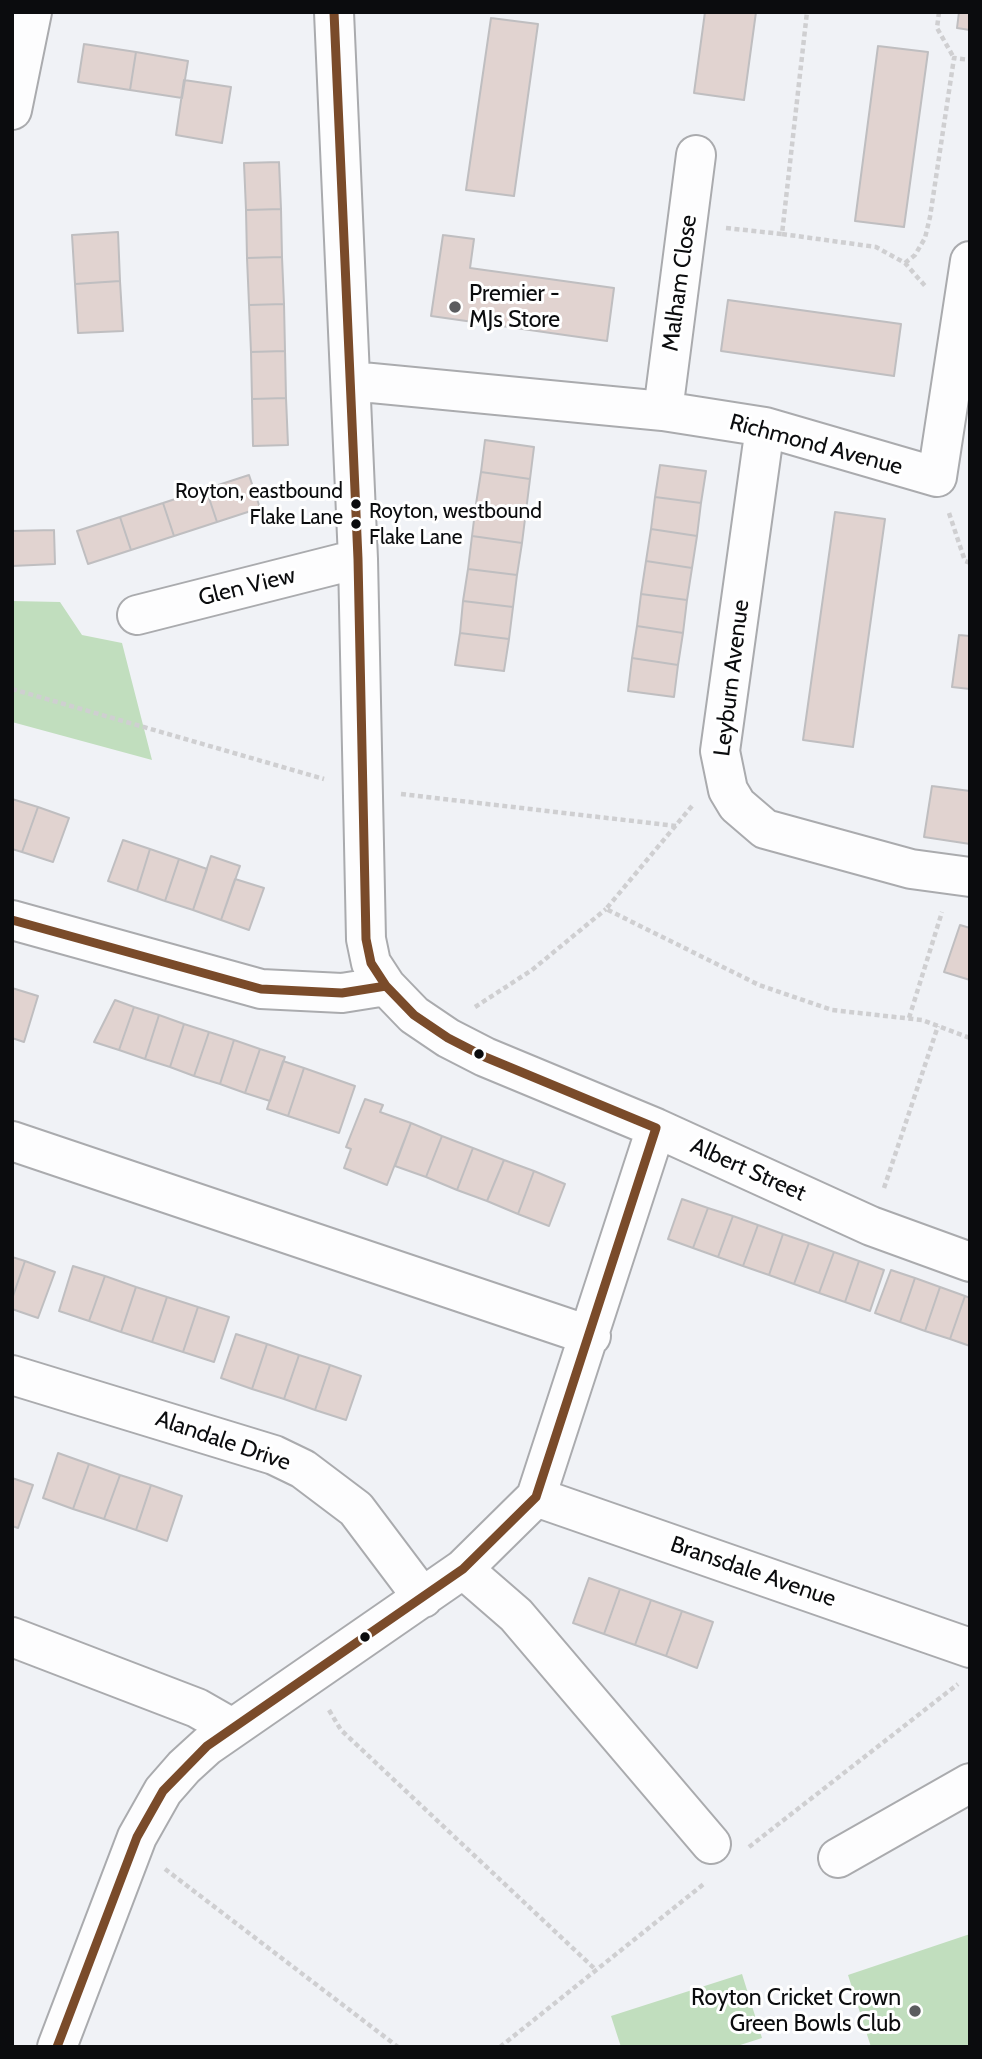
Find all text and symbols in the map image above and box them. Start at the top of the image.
street label: Malham Close [657,213,703,353]
place label: Premier - MJs Store [469,280,560,334]
marker: Premier - MJs Store [447,299,463,315]
street label: Richmond Avenue [726,409,906,481]
place label: Royton, eastbound Flake Lane [175,479,343,529]
marker: Royton, eastbound Flake Lane [349,497,363,511]
place label: Royton, westbound Flake Lane [369,499,542,549]
marker: Royton, westbound Flake Lane [349,517,363,531]
street label: Glen View [196,562,298,612]
street label: Leyburn Avenue [709,598,755,758]
unlabelled marker [472,1047,486,1061]
street label: Albert Street [686,1132,810,1208]
street label: Alandale Drive [152,1405,294,1477]
street label: Bransdale Avenue [667,1531,839,1613]
unlabelled marker [358,1630,372,1644]
place label: Royton Cricket Crown Green Bowls Club [691,1984,901,2038]
marker: Royton Cricket Crown Green Bowls Club [907,2003,923,2019]

